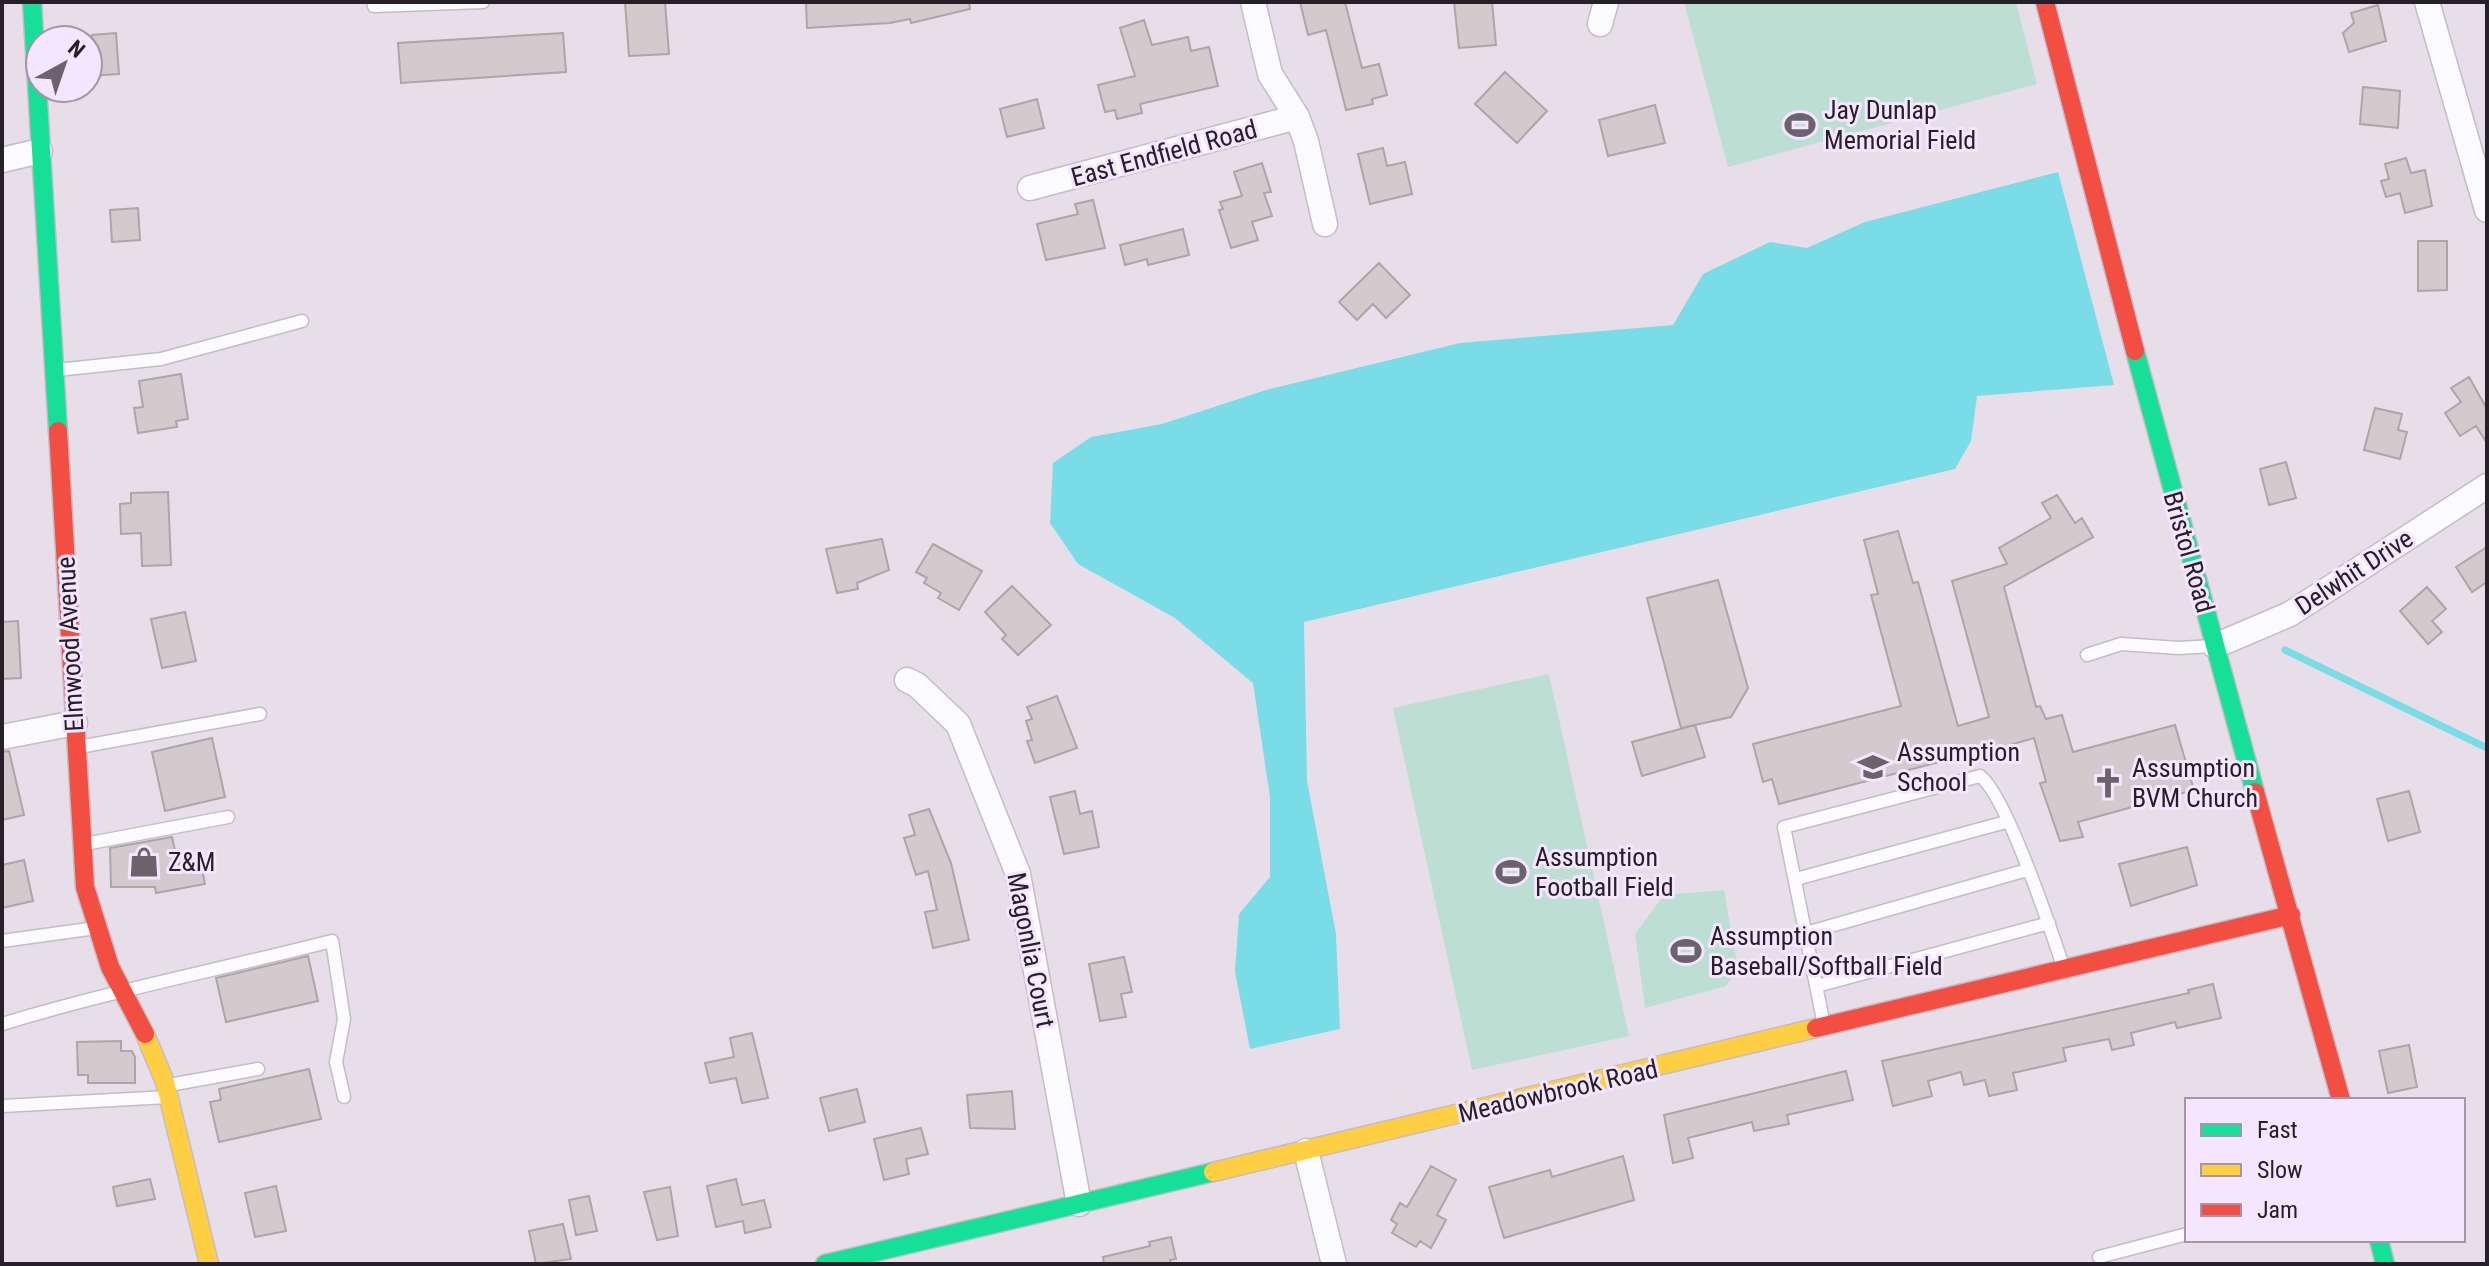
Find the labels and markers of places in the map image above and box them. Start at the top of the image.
place label: Jay Dunlap Memorial Field [1824,95,1976,155]
sports icon: Jay Dunlap Memorial Field [1783,108,1817,142]
place label: Assumption School [1897,737,2020,797]
school or university icon: Assumption School [1856,750,1890,784]
place label: Assumption BVM Church [2132,753,2258,813]
church icon: Assumption BVM Church [2091,766,2125,800]
place label: Assumption Football Field [1535,842,1674,902]
shop icon: Z&M [127,845,161,879]
place label: Z&M [168,847,215,877]
sports icon: Assumption Football Field [1494,855,1528,889]
place label: Assumption Baseball/Softball Field [1710,921,1943,981]
sports icon: Assumption Baseball/Softball Field [1669,934,1703,968]

